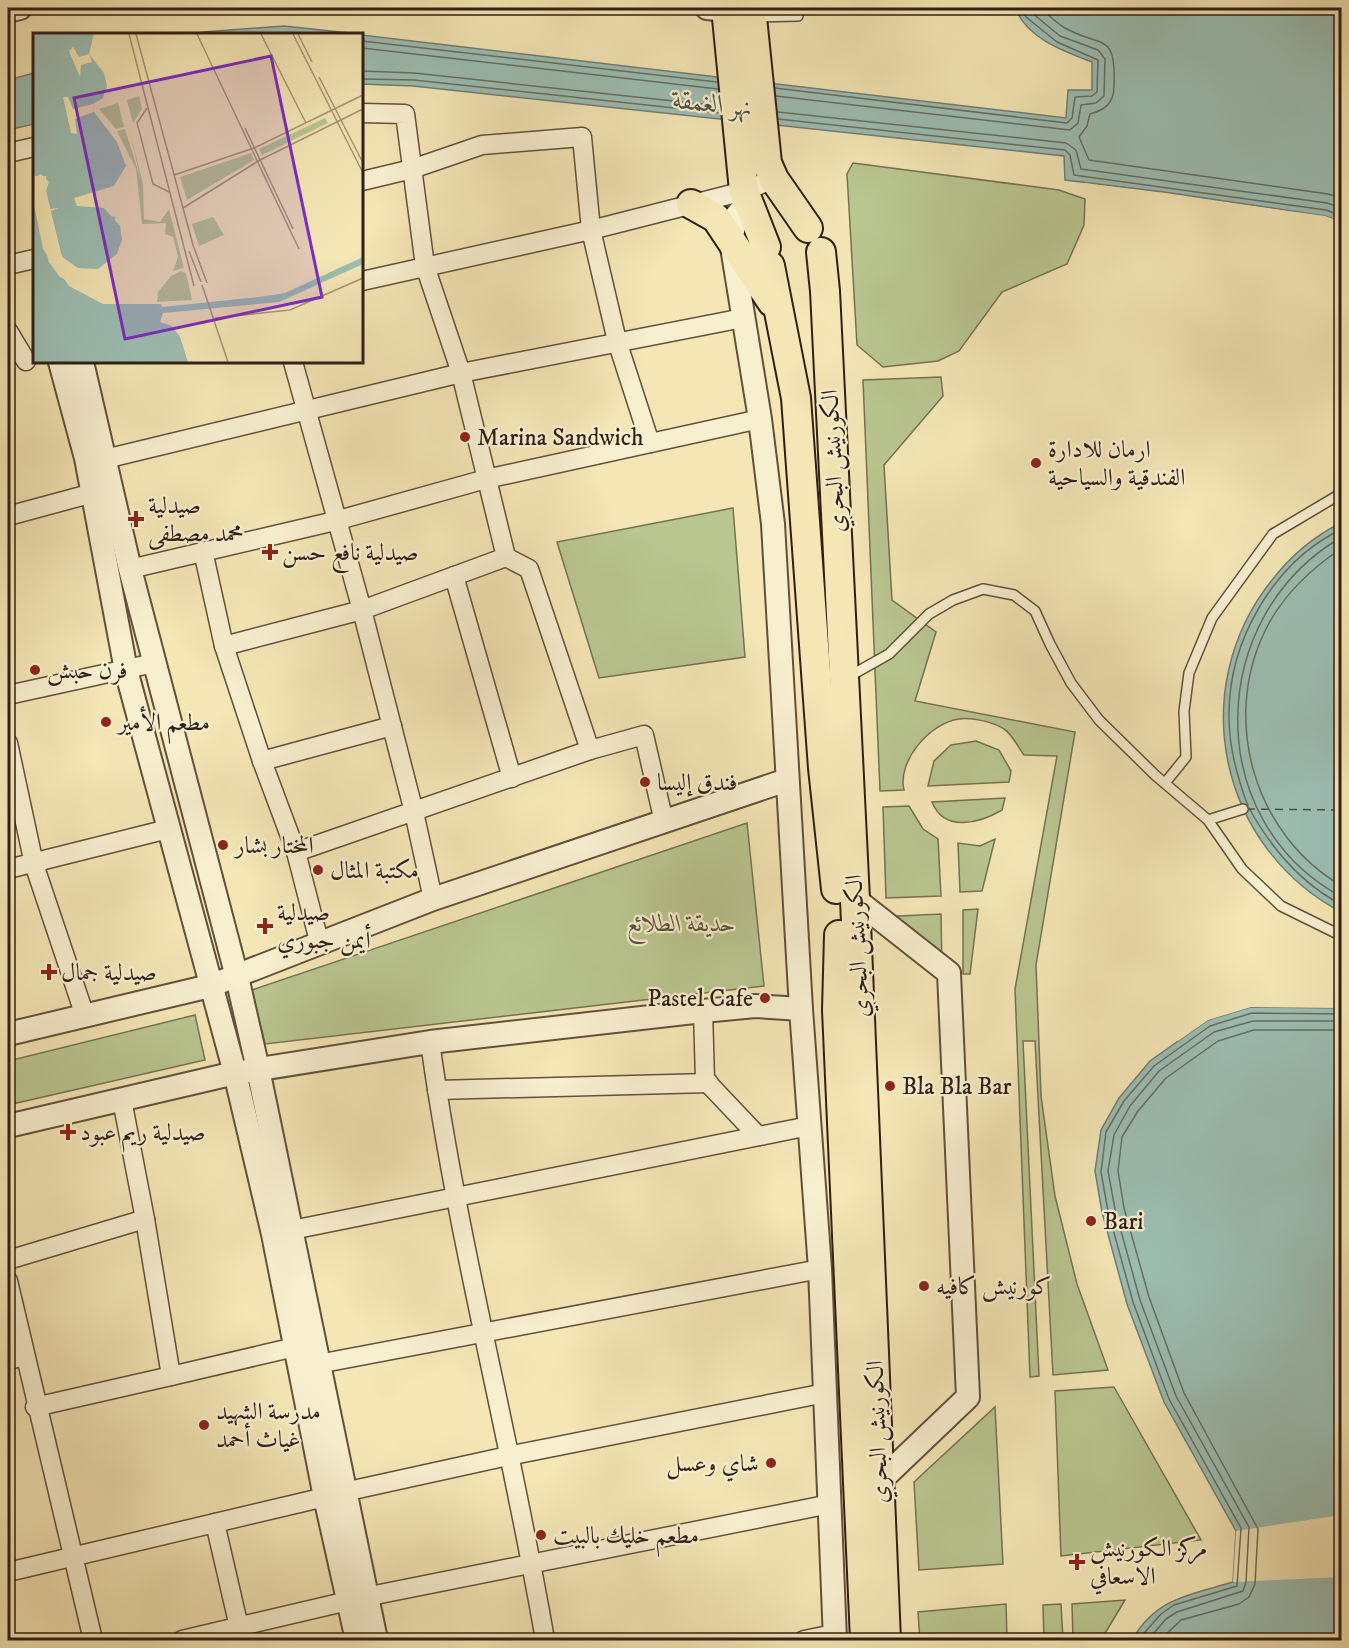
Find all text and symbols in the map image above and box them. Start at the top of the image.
inset map [33,33,363,363]
water label: نهر الغمقة [669,84,754,125]
street label: الكورنيش البحري [815,388,856,533]
place label: Marina Sandwich [477,423,644,453]
marker: Marina Sandwich [458,430,472,444]
place label: ارمان للادارة الفندقية والسياحية [1048,435,1185,493]
marker: ارمان للادارة الفندقية والسياحية [1029,456,1043,470]
place label: صيدلية محمد مصطفى [148,491,244,550]
marker: صيدلية محمد مصطفى [129,512,143,526]
place label: صيدلية نافع حسن [282,538,418,574]
marker: صيدلية نافع حسن [263,545,277,559]
place label: فرن حبش [47,656,127,686]
marker: فرن حبش [28,663,42,677]
place label: مطعم الأمير [115,706,210,744]
marker: مطعم الأمير [99,715,113,729]
place label: فندق إليسا [657,768,737,798]
marker: فندق إليسا [638,775,652,789]
place label: المختار بشار [233,831,314,861]
marker: المختار بشار [216,838,230,852]
place label: مكتبة المثال [330,856,419,886]
marker: مكتبة المثال [311,863,325,877]
street label: الكورنيش البحري [839,873,880,1018]
place label: صيدلية أيمن جبوري [277,898,371,959]
park label: حديقة الطلائع [626,909,736,945]
marker: صيدلية أيمن جبوري [258,919,272,933]
place label: صيدلية جمال [61,958,157,988]
marker: صيدلية جمال [42,965,56,979]
place label: Pastel Cafe [647,984,753,1014]
marker: Pastel Cafe [758,991,772,1005]
place label: Bla Bla Bar [902,1072,1012,1102]
marker: Bla Bla Bar [883,1079,897,1093]
place label: صيدلية ريم عبود [80,1118,206,1153]
marker: صيدلية ريم عبود [61,1125,75,1139]
place label: Bari [1103,1207,1144,1237]
marker: Bari [1084,1214,1098,1228]
place label: كورنيش كافيه [936,1272,1051,1302]
marker: كورنيش كافيه [917,1279,931,1293]
street label: الكورنيش البحري [861,1360,898,1504]
place label: مدرسة الشهيد غياث أحمد [216,1397,321,1455]
marker: مدرسة الشهيد غياث أحمد [197,1418,211,1432]
place label: شاي وعسل [666,1449,759,1482]
marker: شاي وعسل [764,1456,778,1470]
place label: مطعم خليك بالبيت [553,1521,699,1557]
marker: مطعم خليك بالبيت [534,1528,548,1542]
place label: مركز الكورنيش الاسعافي [1090,1534,1207,1595]
marker: مركز الكورنيش الاسعافي [1068,1553,1086,1571]

